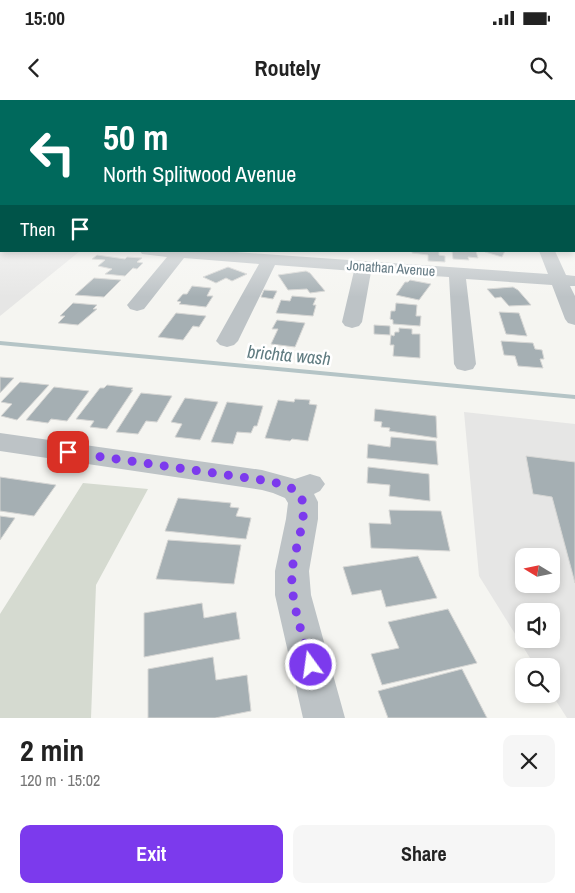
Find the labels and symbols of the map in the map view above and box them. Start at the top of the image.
street label: Jonathan Avenue [346,256,436,280]
water label: brichta wash [246,339,332,371]
pin [47,431,89,473]
north arrow [515,548,560,592]
position arrow [284,638,336,690]

